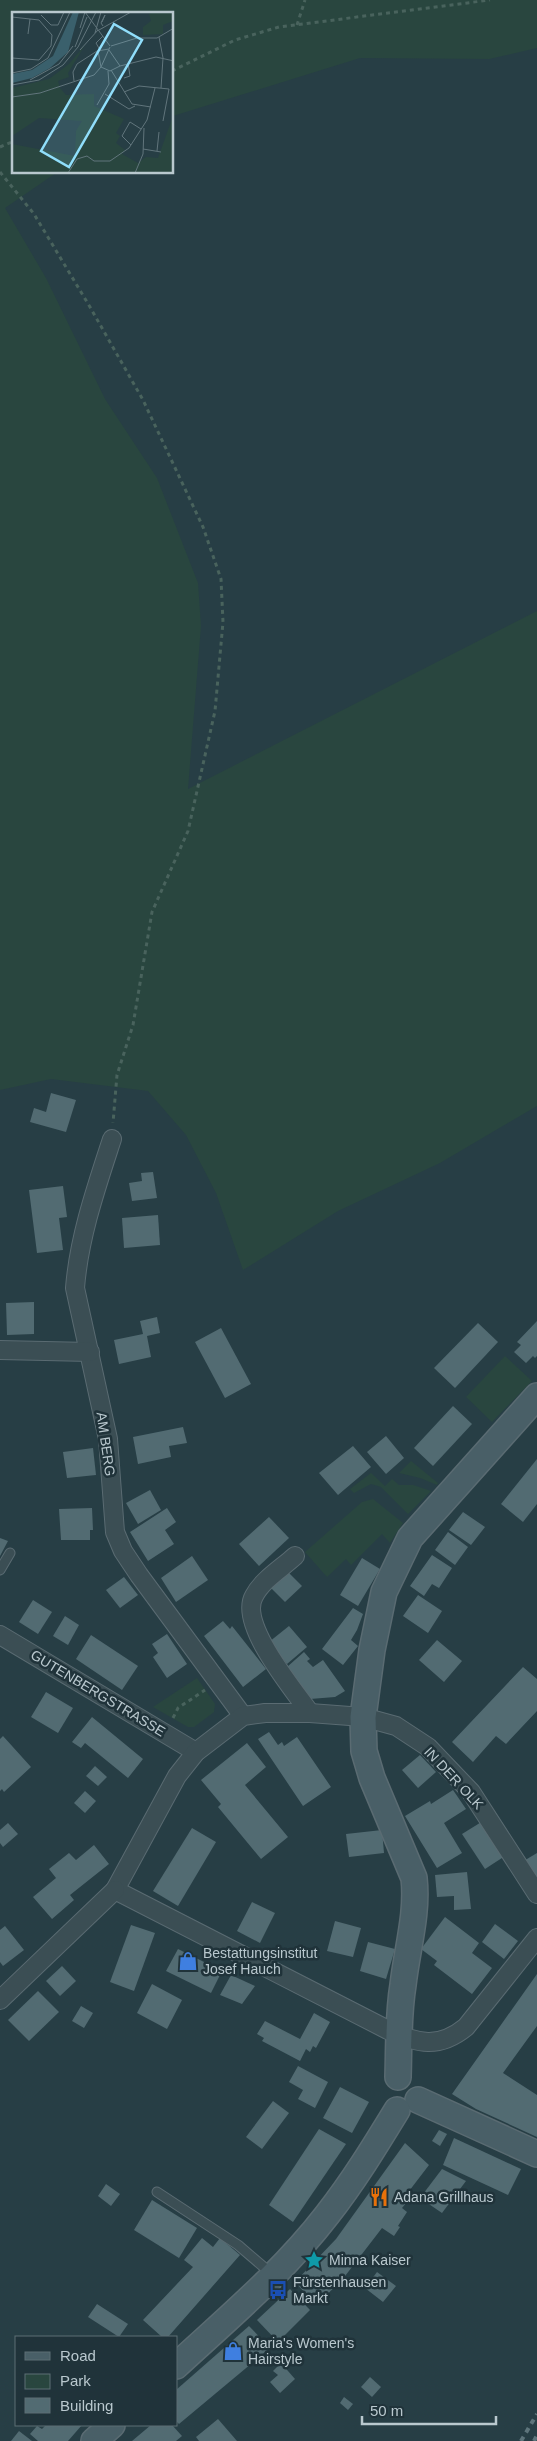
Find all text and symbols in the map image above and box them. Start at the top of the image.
inset map [12,12,174,174]
street label: AM BERG [94,1411,118,1477]
street label: GUTENBERGSTRASSE [28,1646,168,1740]
street label: IN DER OLK [421,1744,487,1813]
place label: Bestattungsinstitut Josef Hauch [203,1945,318,1977]
shop icon: Bestattungsinstitut Josef Hauch [177,1950,199,1972]
restaurant icon: Adana Grillhaus [368,2186,390,2208]
place label: Adana Grillhaus [394,2189,494,2205]
place icon: Minna Kaiser [303,2249,325,2271]
place label: Minna Kaiser [329,2252,411,2268]
place label: Fürstenhausen Markt [293,2274,386,2306]
bus stop icon: Fürstenhausen Markt [267,2279,289,2301]
place label: Maria's Women's Hairstyle [248,2335,354,2367]
legend [15,2336,178,2426]
shop icon: Maria's Women's Hairstyle [222,2340,244,2362]
text: Road [60,2347,96,2364]
text: Park [60,2372,91,2389]
scale bar [362,2394,496,2426]
text: Building [60,2397,113,2414]
text: 50 m [370,2402,403,2419]

